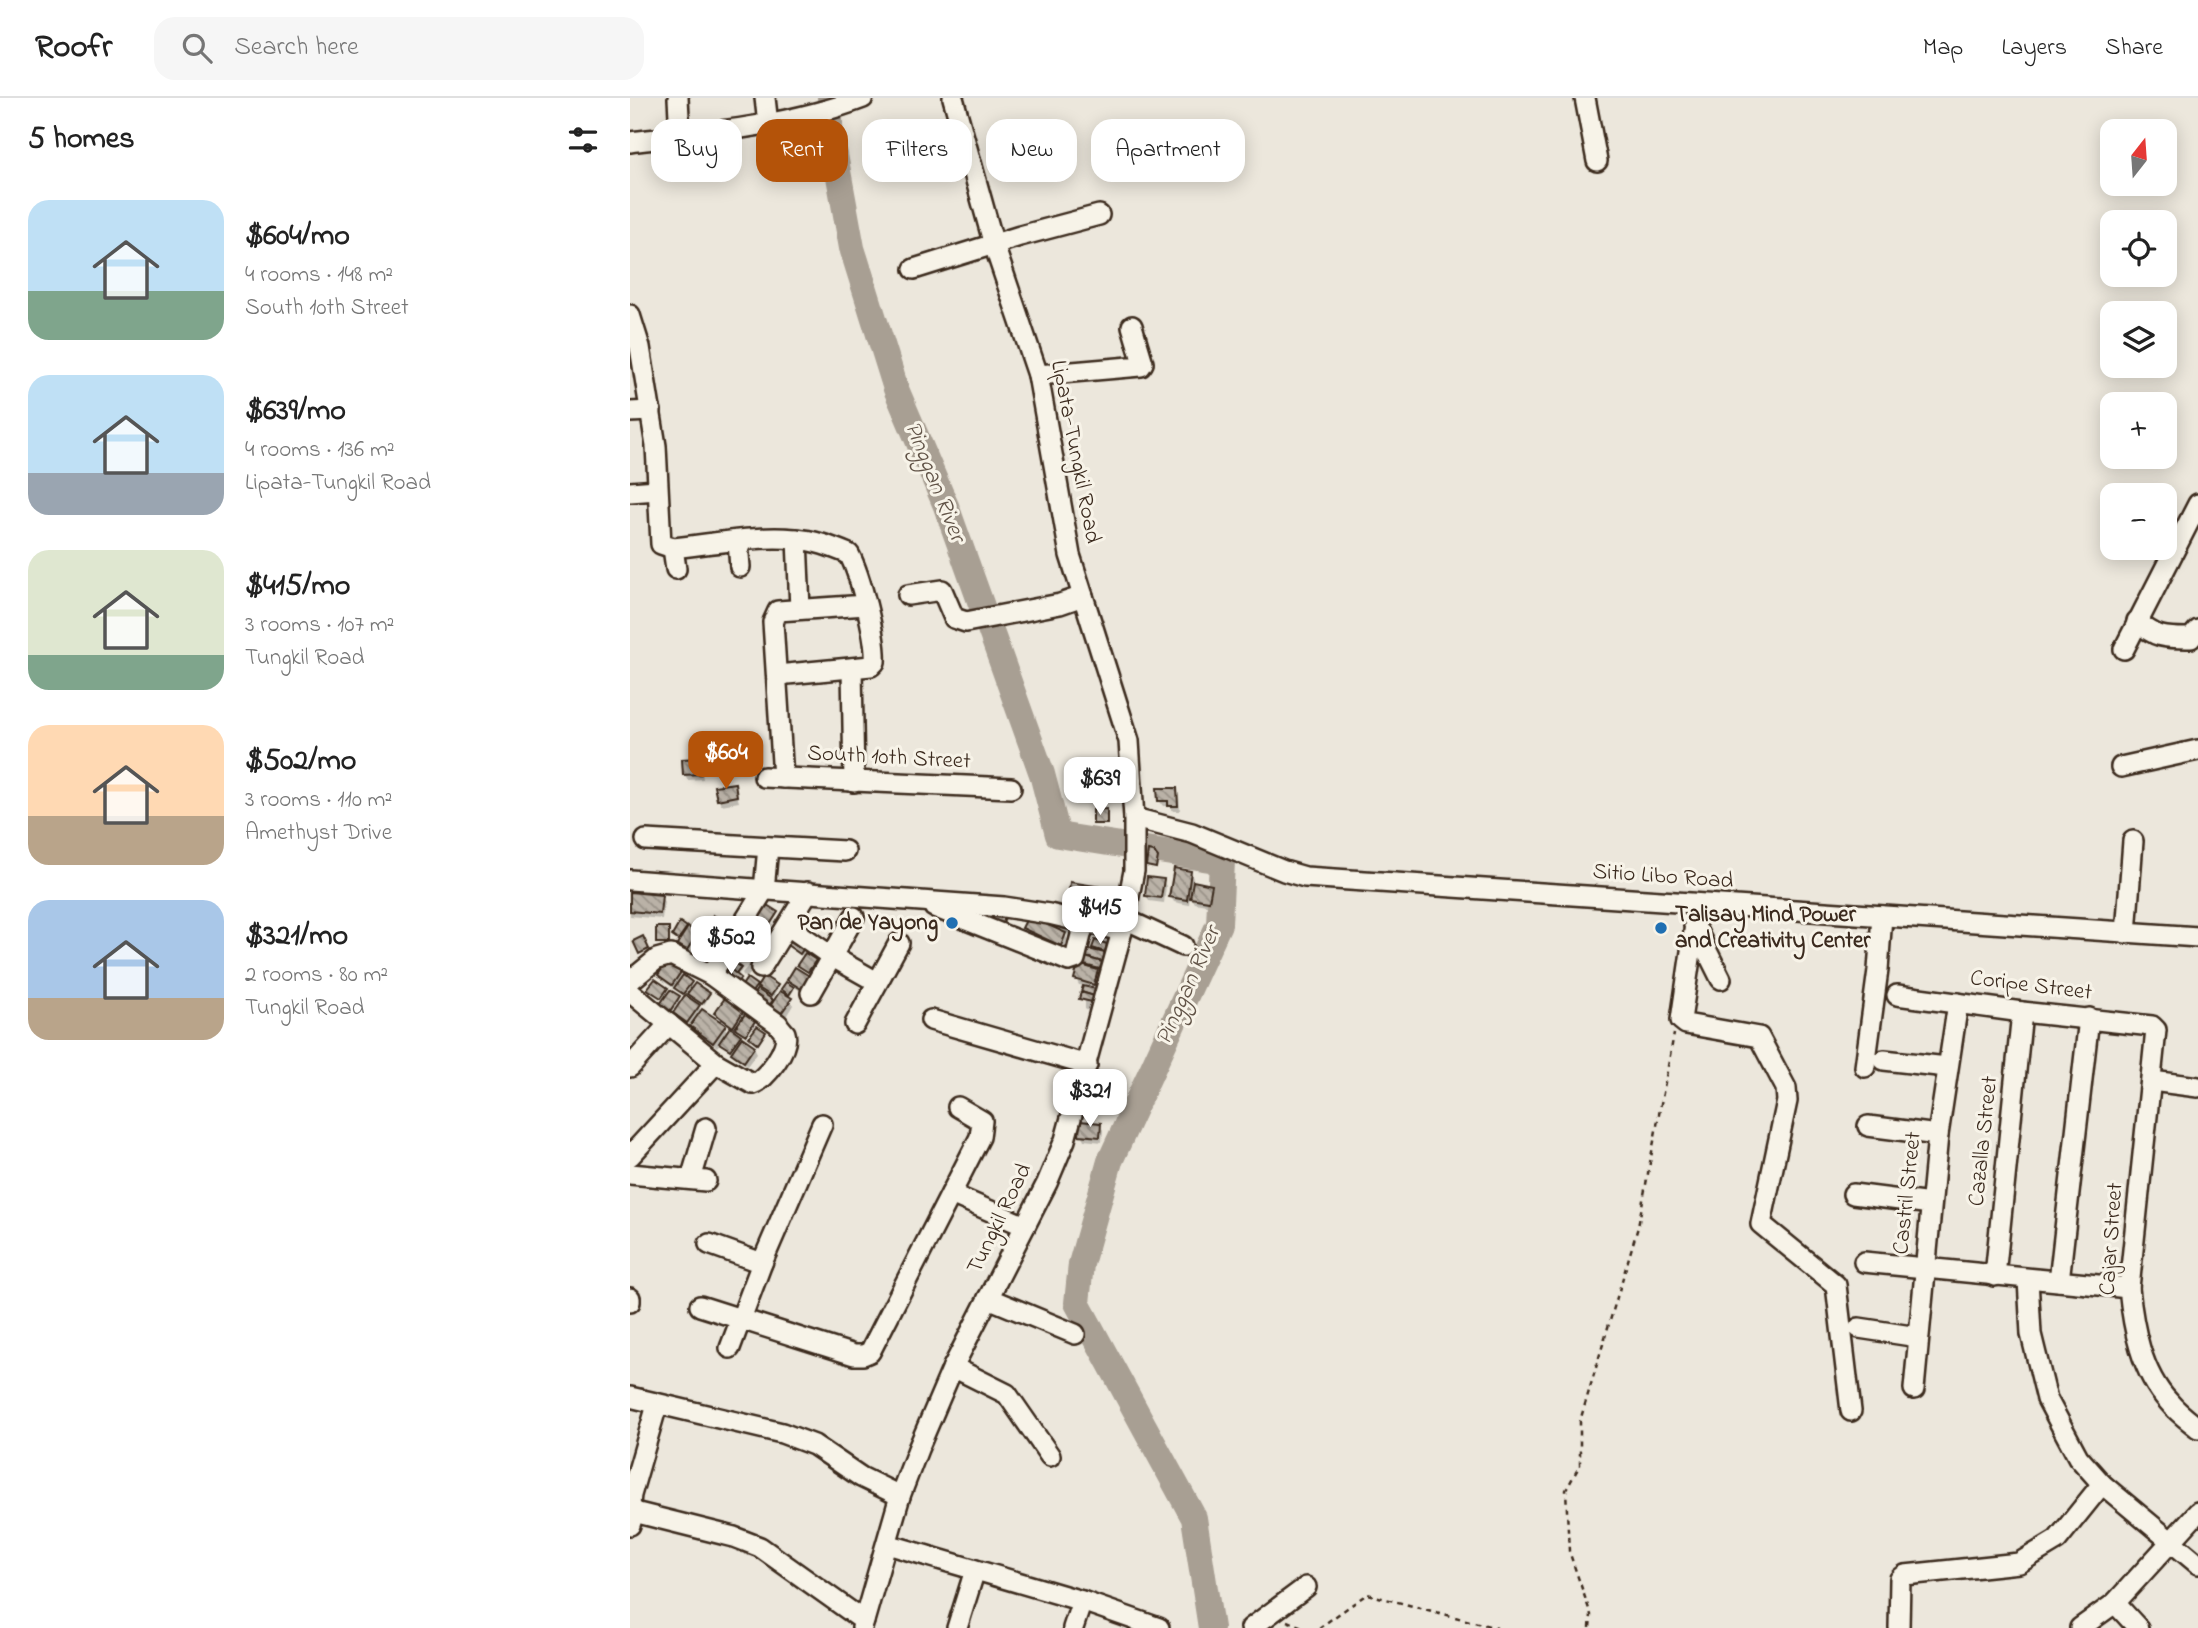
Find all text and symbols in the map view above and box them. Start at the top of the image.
search box [154,17,644,80]
text: Roofr [35,24,112,72]
icon: search [178,29,216,67]
text: Search here [234,29,359,67]
text: Map [1923,31,1963,66]
text: Layers [2001,31,2067,66]
text: Share [2105,31,2163,66]
text: 5 homes [28,118,135,162]
chip: Buy [651,119,742,182]
chip: Rent [756,119,848,182]
chip: Filters [862,119,972,182]
chip: New [986,119,1077,182]
chip: Apartment [1091,119,1245,182]
north arrow [2100,119,2177,196]
map controls [2100,119,2177,560]
icon: filters [564,121,602,159]
button: locate [2100,210,2177,287]
text: $604/mo [245,215,350,259]
icon: home [84,228,168,312]
text: 4 rooms · 148 m² [245,259,393,292]
text: South 10th Street [245,292,409,325]
button: layers [2100,301,2177,378]
street label: Lipata-Tungkil Road [1040,358,1109,547]
text: $639/mo [245,390,346,434]
button: + [2100,392,2177,469]
icon: home [84,403,168,487]
water label: Pinggan River [894,417,975,550]
text: 4 rooms · 136 m² [245,434,395,467]
text: Lipata-Tungkil Road [245,467,431,500]
button: − [2100,483,2177,560]
text: $415/mo [245,565,350,609]
icon: home [84,578,168,662]
text: 3 rooms · 107 m² [245,609,394,642]
text: Tungkil Road [245,642,365,675]
pin: $604 [685,732,767,791]
text: $604 [704,737,748,770]
street label: South 10th Street [806,737,972,779]
text: $502/mo [245,740,356,784]
icon: home [84,753,168,837]
pin: $639 [1059,758,1141,817]
text: $639 [1080,763,1120,796]
text: 3 rooms · 110 m² [245,784,392,817]
text: Amethyst Drive [245,817,392,850]
street label: Sitio Libo Road [1592,856,1735,898]
pin: $415 [1059,886,1141,946]
text: $415 [1078,892,1122,925]
place label: Talisay Mind Power and Creativity Center [1675,899,1871,960]
place label: Pan de Yayong [797,907,938,942]
text: $321/mo [245,915,348,959]
marker: Pan de Yayong [944,915,960,931]
pin: $502 [690,916,772,976]
water label: Pinggan River [1147,919,1232,1051]
marker: Talisay Mind Power and Creativity Center [1653,920,1669,936]
text: $502 [707,922,755,955]
icon: home [84,928,168,1012]
text: 2 rooms · 80 m² [245,959,388,992]
street label: Coripe Street [1968,962,2094,1010]
text: Tungkil Road [245,992,365,1025]
pin: $321 [1049,1070,1131,1129]
street label: Cazalla Street [1961,1074,2007,1208]
text: $321 [1069,1075,1111,1108]
street label: Castril Street [1885,1130,1931,1256]
street label: Tungkil Road [959,1158,1042,1280]
street label: Cajar Street [2092,1181,2132,1296]

